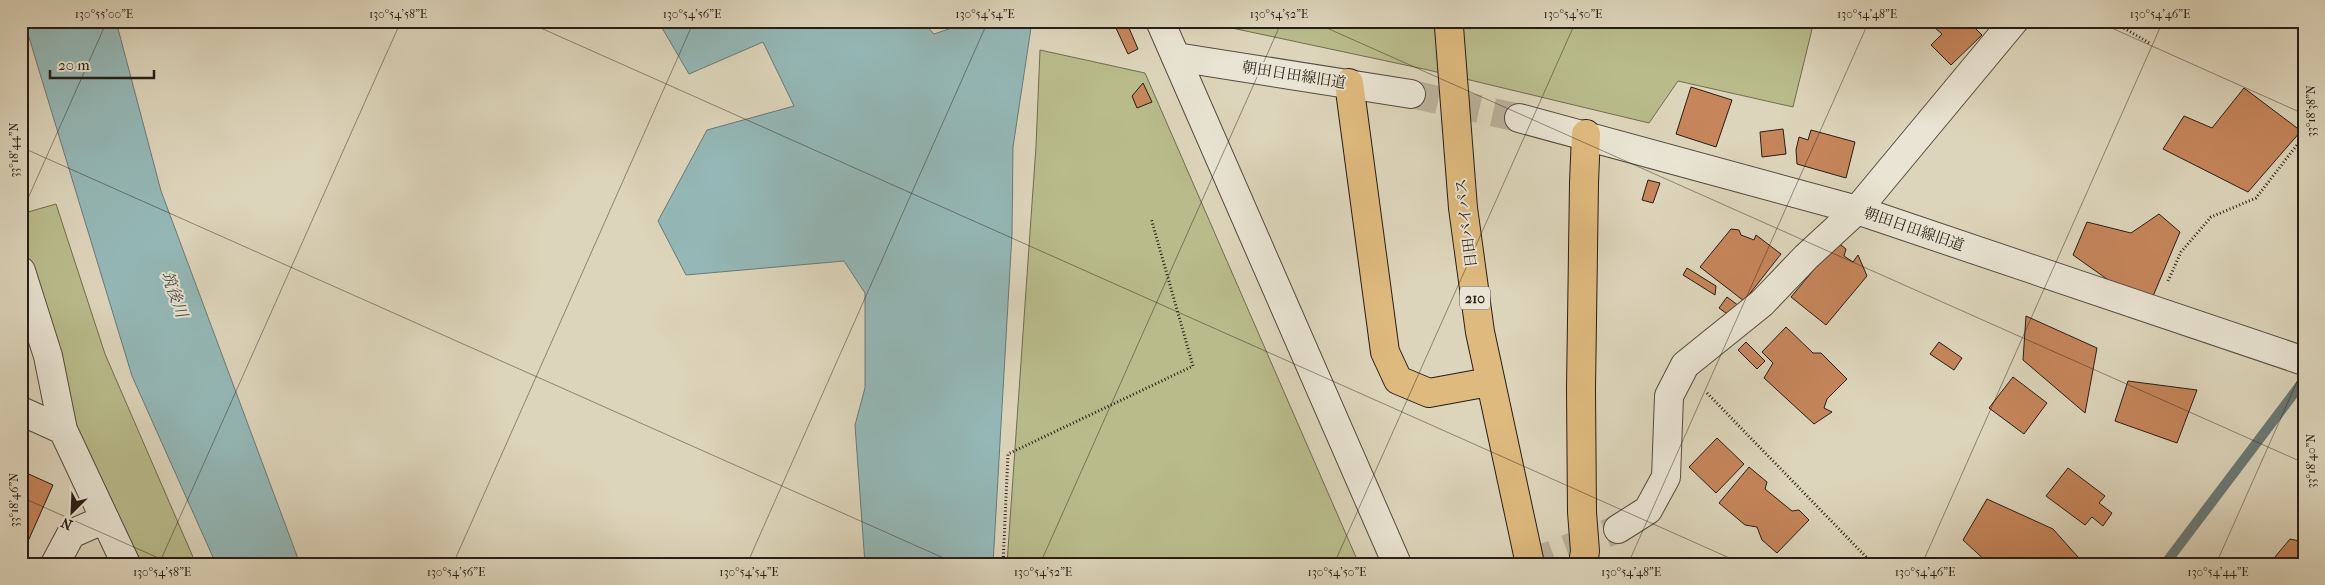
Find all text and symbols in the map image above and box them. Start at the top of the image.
text: 130°55'00"E [75,7,133,21]
text: 130°54'58"E [369,7,427,21]
text: 130°54'56"E [663,7,721,21]
text: 130°54'54"E [955,7,1015,21]
text: 130°54'52"E [1250,7,1308,21]
text: 130°54'50"E [1544,7,1602,21]
text: 130°54'48"E [1837,7,1897,21]
text: 130°54'46"E [2130,7,2190,21]
scale bar [50,48,154,80]
text: 20 m [58,56,90,74]
street label: 朝田日田線旧道 [1241,58,1347,92]
text: 33°18'38"N [2304,85,2318,137]
text: 33°18'44"N [7,122,21,178]
street label: 日田バイパス [1452,177,1480,269]
street label: 朝田日田線旧道 [1861,203,1967,255]
water label: 筑後川 [157,268,192,322]
road number: 210 [1460,286,1490,310]
text: 33°18'40"N [2304,434,2318,488]
text: 33°18'46"N [7,473,21,527]
north arrow [48,488,98,538]
text: N [58,513,75,533]
text: 130°54'58"E [133,565,191,579]
text: 130°54'56"E [427,565,485,579]
text: 130°54'54"E [719,565,779,579]
text: 130°54'52"E [1014,565,1072,579]
text: 130°54'50"E [1308,565,1366,579]
text: 130°54'48"E [1601,565,1661,579]
text: 130°54'46"E [1895,565,1955,579]
text: 130°54'44"E [2187,565,2249,579]

